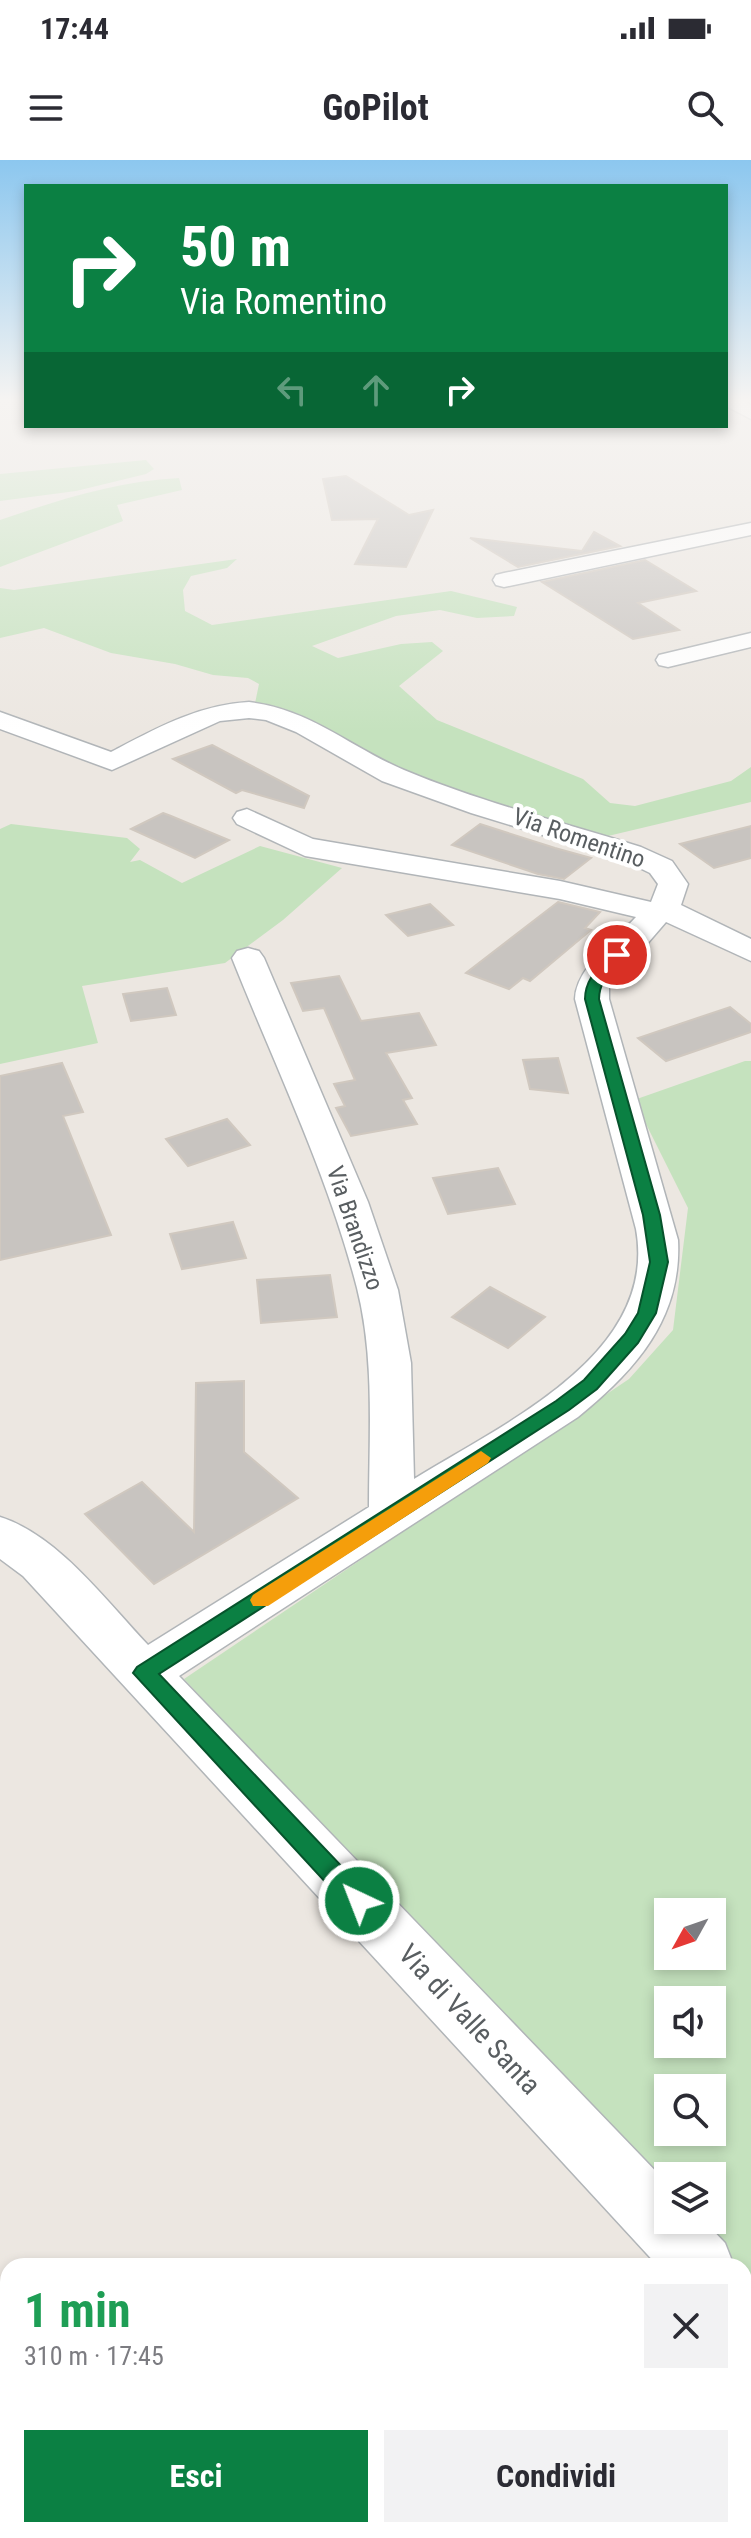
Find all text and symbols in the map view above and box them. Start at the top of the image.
text: 17:44 [40,11,109,46]
icon: menu [24,86,68,130]
icon: search [683,86,727,130]
text: GoPilot [322,87,429,129]
text: 50 m [180,214,291,280]
icon: right [48,216,152,320]
text: Via Romentino [180,281,387,323]
icon: left [270,368,314,412]
icon: ahead [354,368,398,412]
icon: right [438,368,482,412]
street label: Via Romentino [509,802,649,874]
pin [583,921,651,989]
icon: arrive [595,933,639,977]
street label: Via Brandizzo [321,1162,389,1294]
position arrow [317,1859,401,1943]
north arrow [654,1898,726,1970]
map controls [654,1898,726,2234]
street label: Via di Valle Santa [392,1938,547,2101]
button: sound [654,1986,726,2058]
button: search [654,2074,726,2146]
button: layers [654,2162,726,2234]
text: 1 min [24,2282,131,2339]
button: close [644,2284,728,2368]
text: 310 m · 17:45 [24,2341,164,2371]
button: Esci [24,2430,368,2522]
button: Condividi [384,2430,728,2522]

